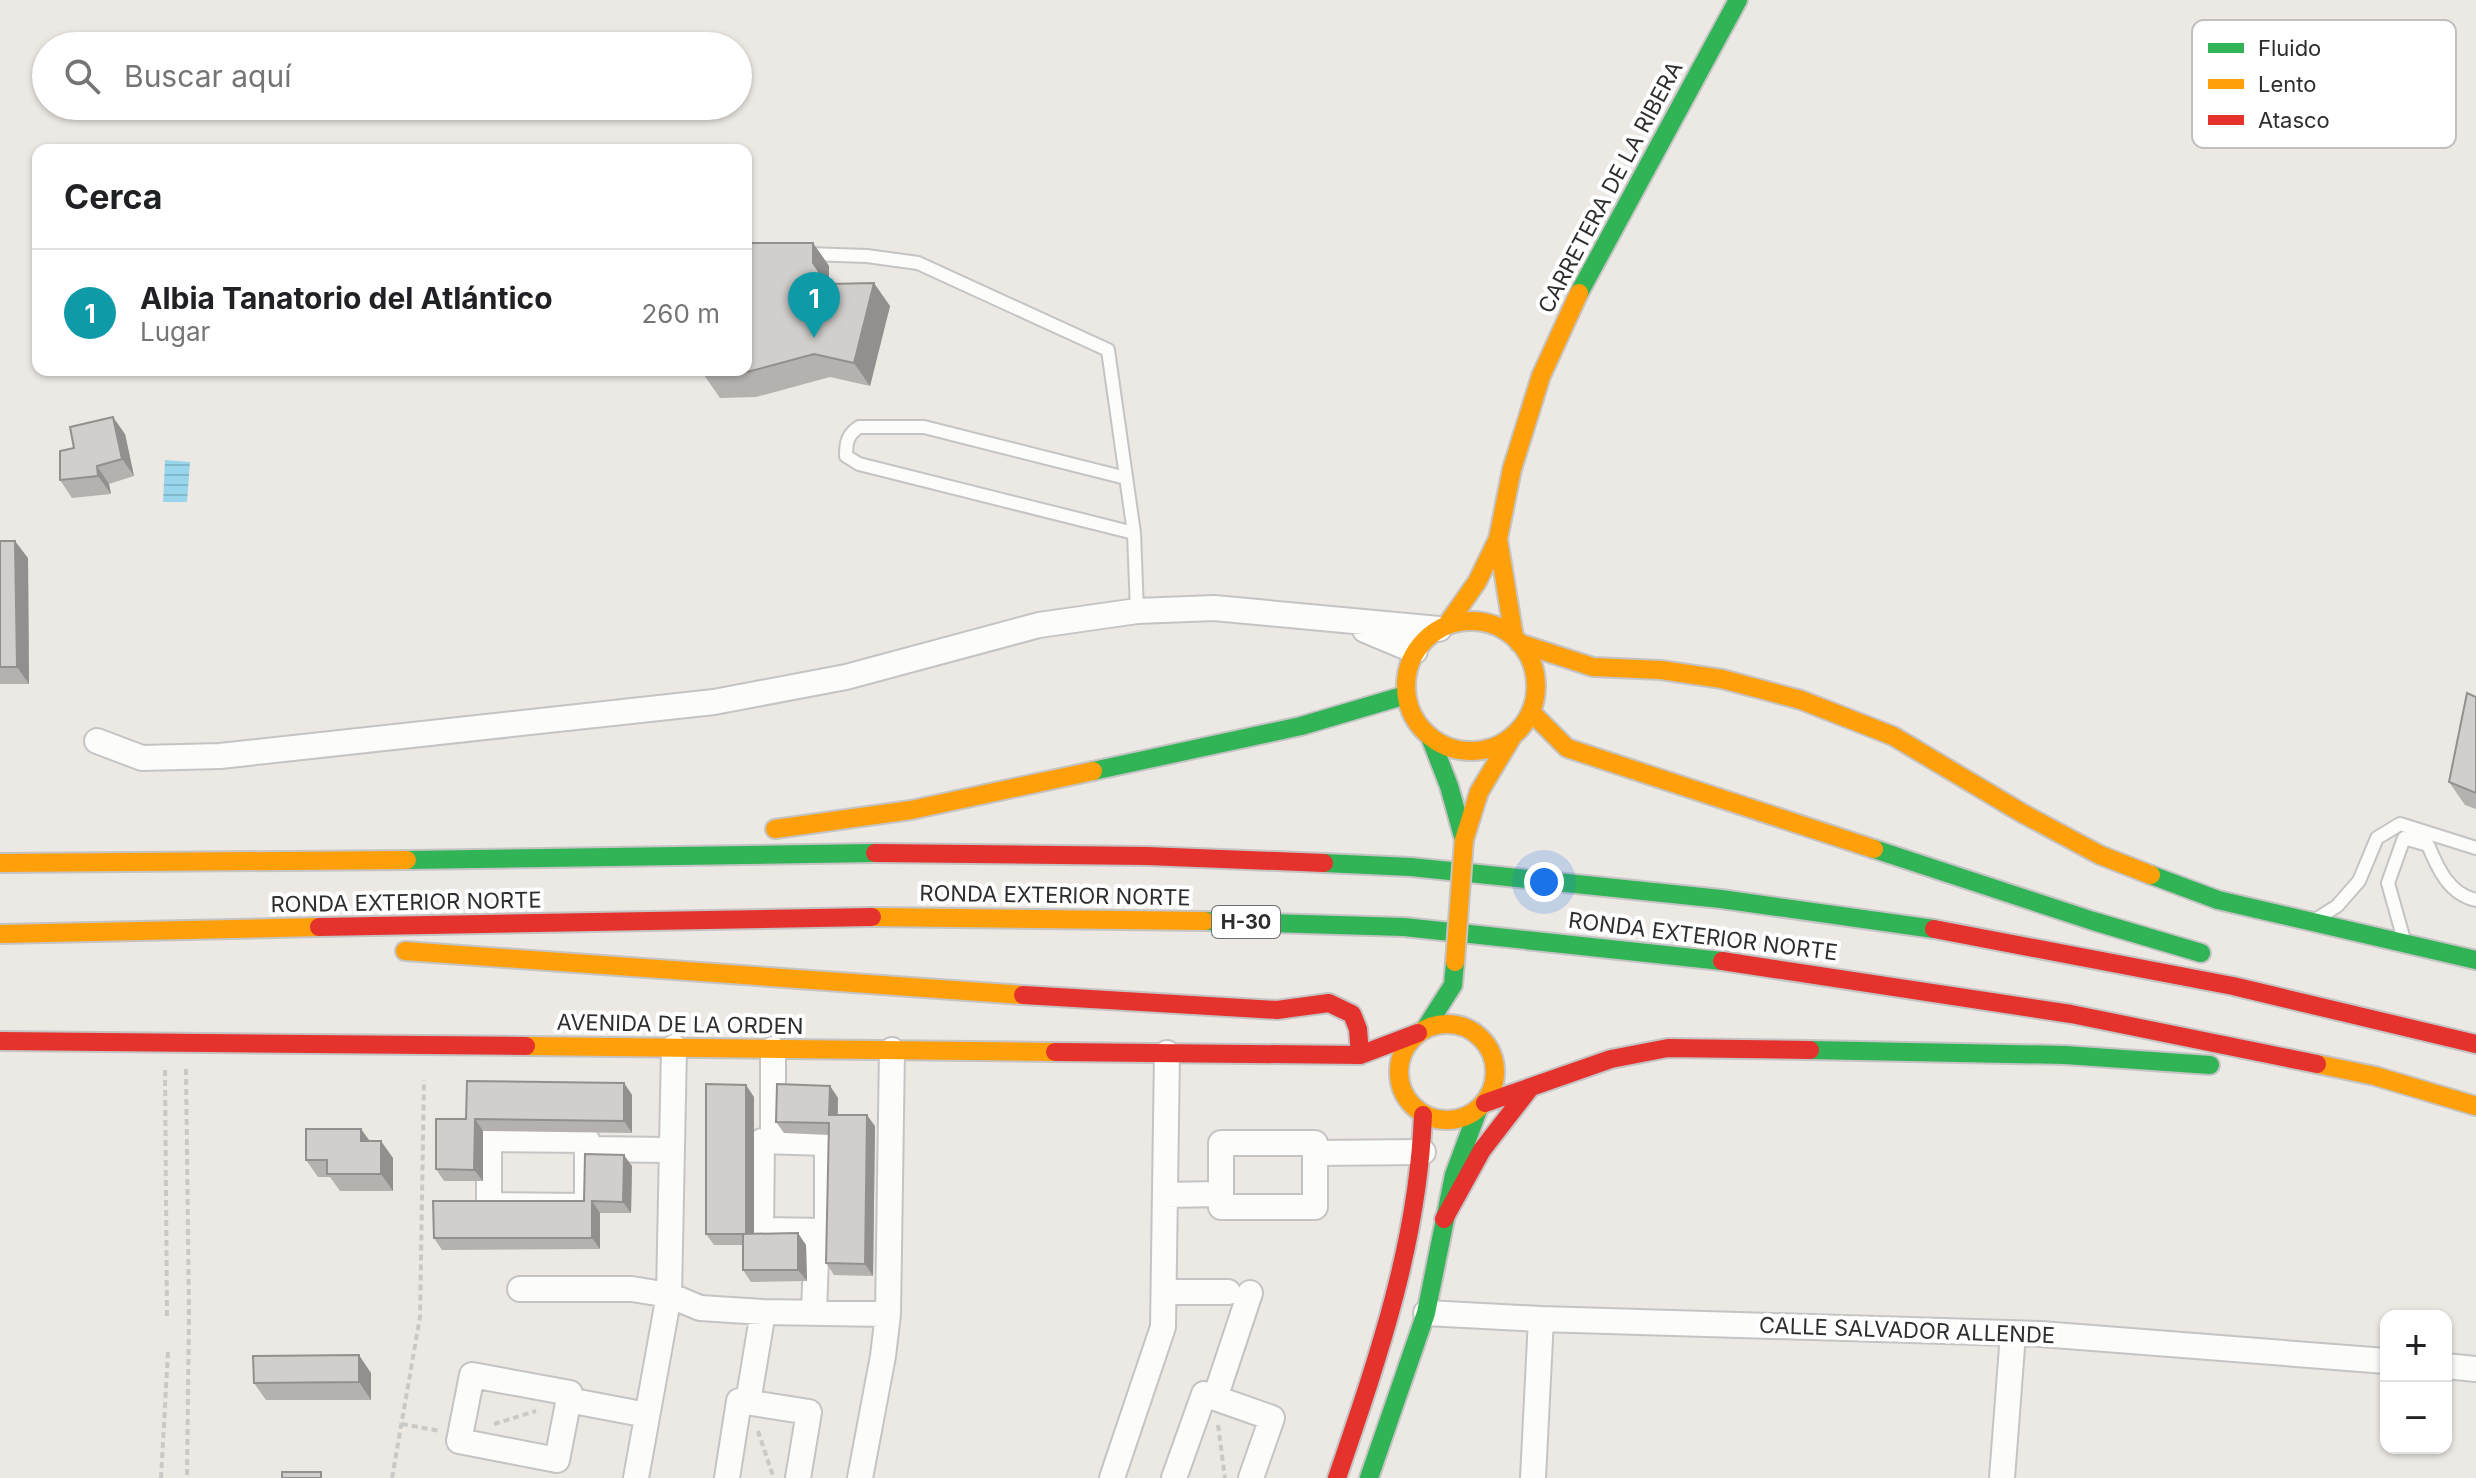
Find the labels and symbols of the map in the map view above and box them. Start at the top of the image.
legend [2192,20,2456,148]
text: Fluido [2258,35,2321,61]
street label: CARRETERA DE LA RIBERA [1532,57,1688,317]
text: Lento [2258,71,2316,97]
text: Atasco [2258,107,2330,133]
pin: 1 [788,272,840,338]
your location [1524,862,1564,902]
street label: RONDA EXTERIOR NORTE [919,880,1191,910]
street label: RONDA EXTERIOR NORTE [270,887,542,917]
road number: H-30 [1212,906,1280,938]
street label: RONDA EXTERIOR NORTE [1567,907,1839,965]
street label: AVENIDA DE LA ORDEN [556,1009,804,1039]
street label: CALLE SALVADOR ALLENDE [1759,1312,2055,1348]

